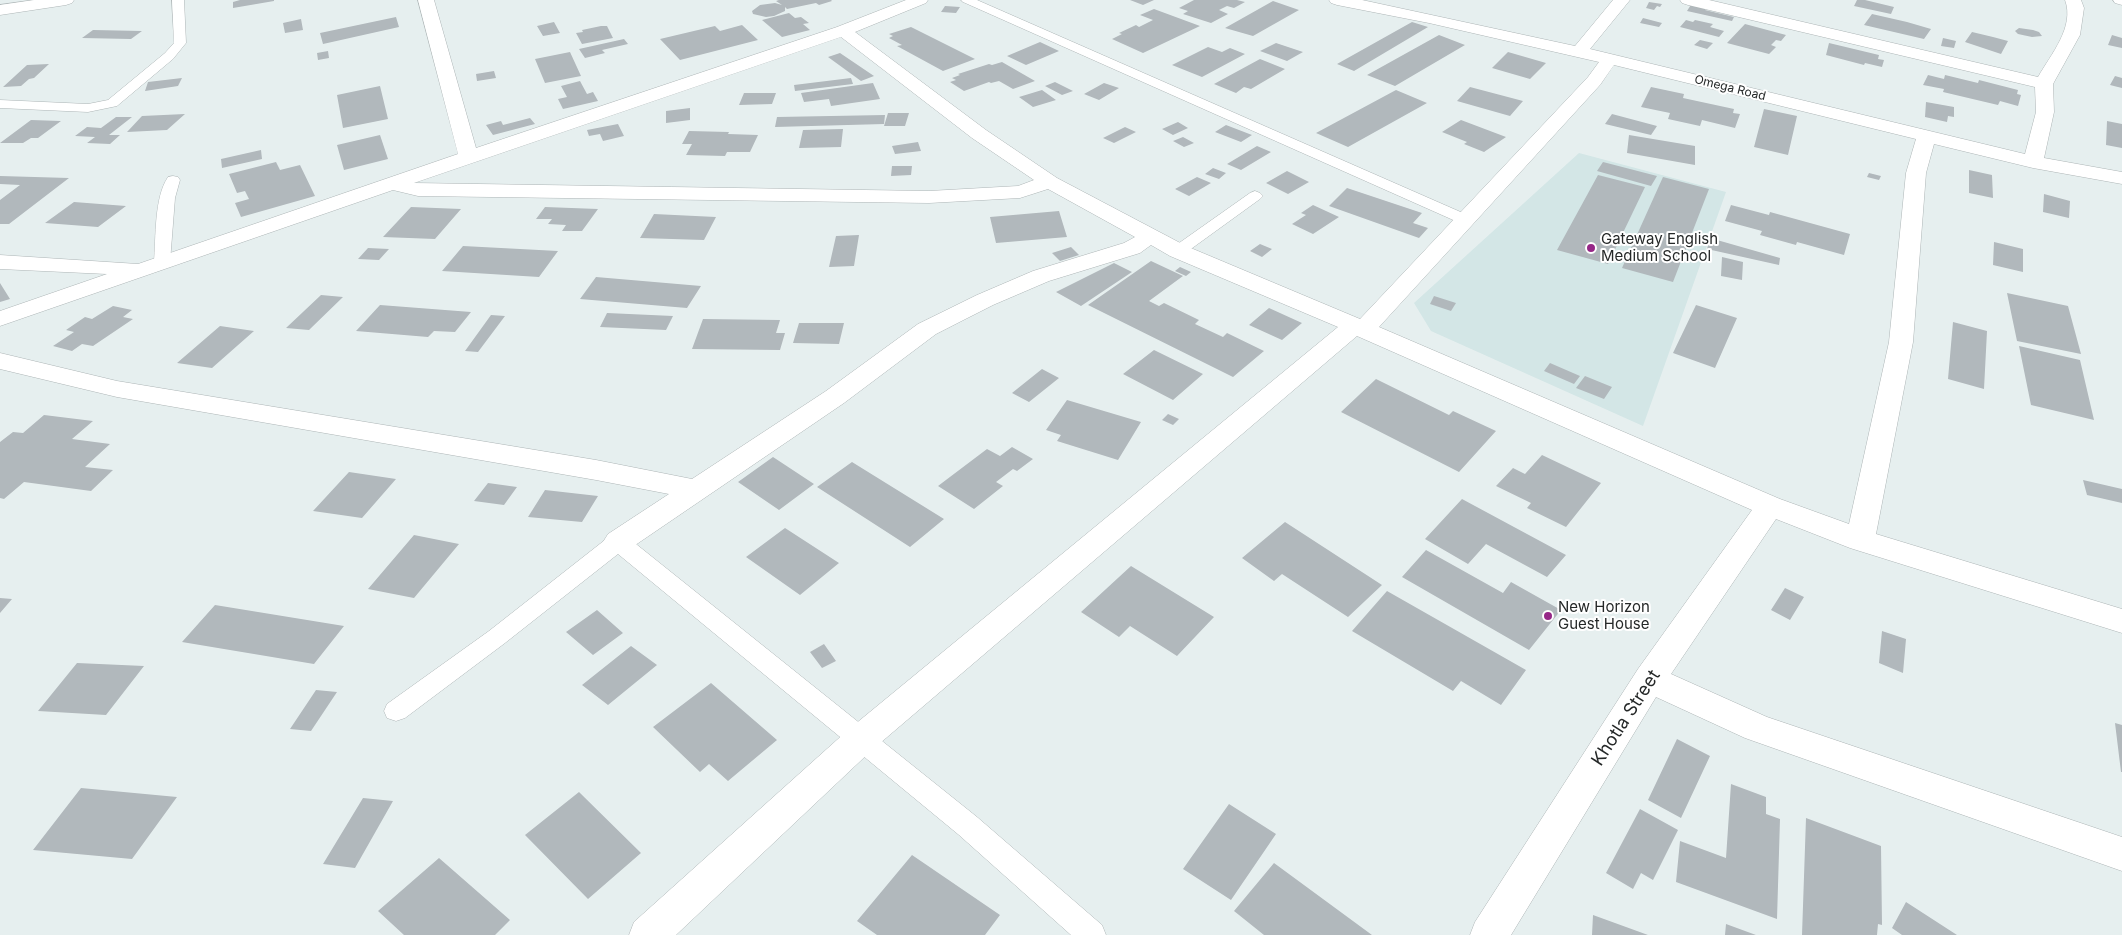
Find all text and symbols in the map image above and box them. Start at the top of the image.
street label: Omega Road [1693,72,1767,104]
place label: Gateway English Medium School [1601,230,1718,265]
marker: Gateway English Medium School [1585,242,1597,254]
place label: New Horizon Guest House [1558,598,1650,633]
marker: New Horizon Guest House [1542,610,1554,622]
street label: Khotla Street [1587,666,1665,770]

